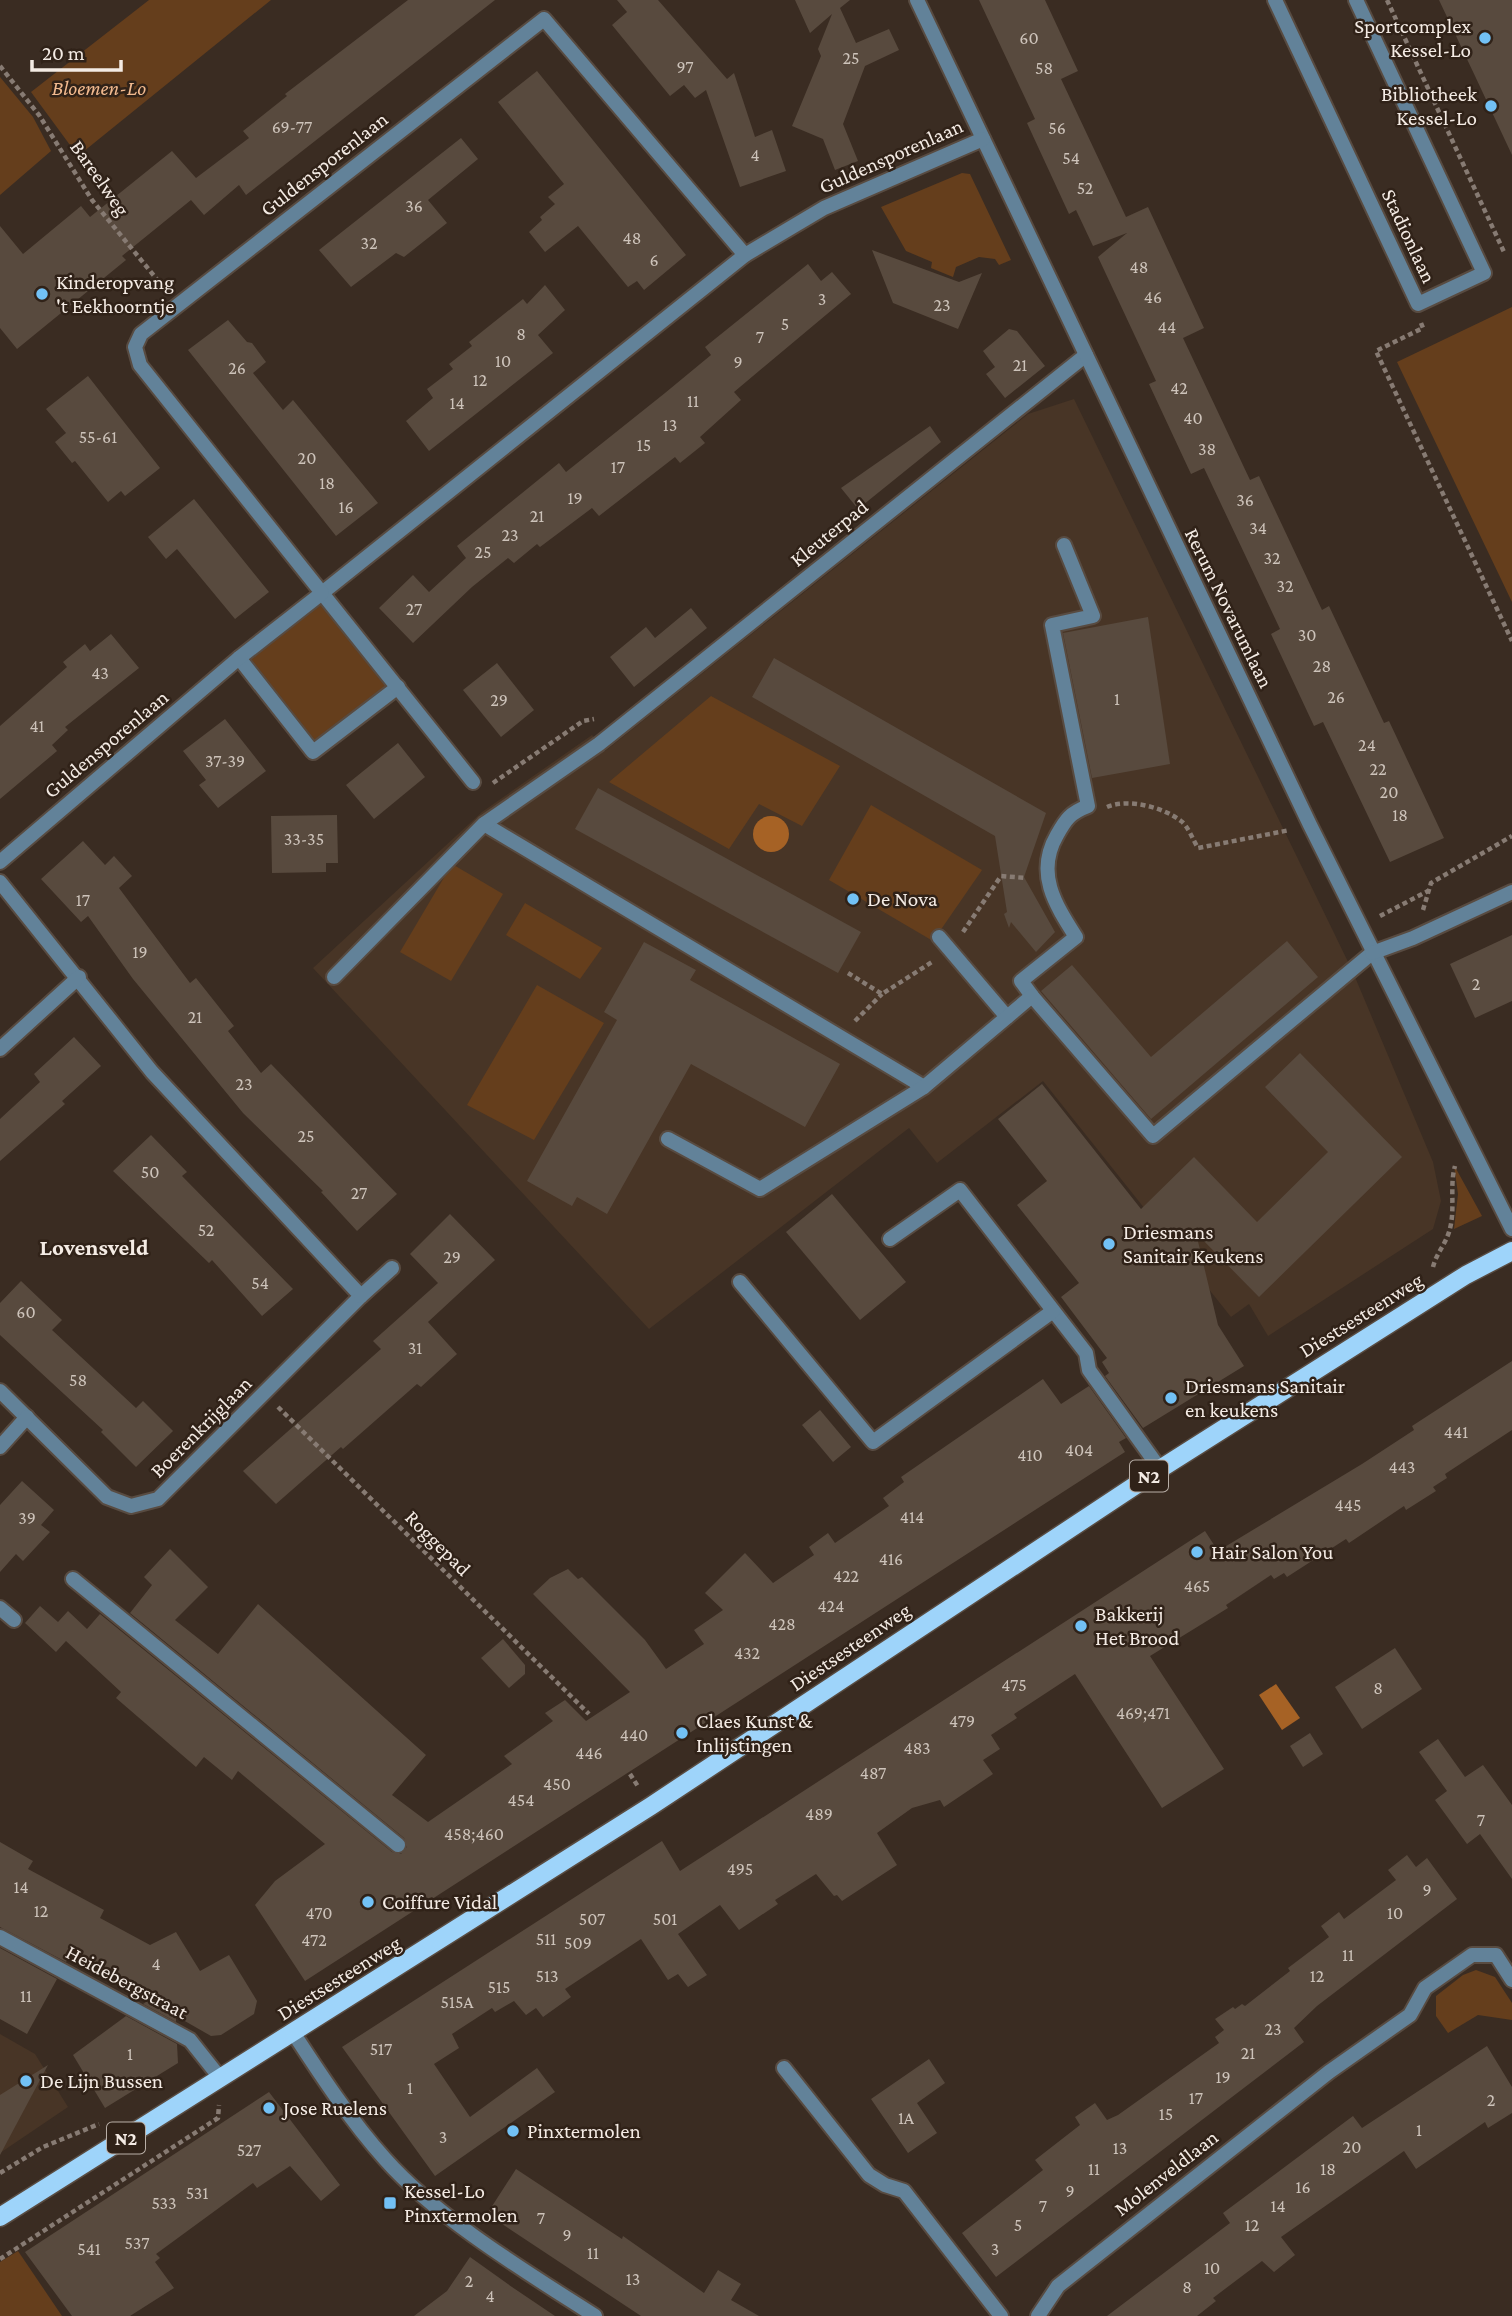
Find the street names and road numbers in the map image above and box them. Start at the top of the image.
street label: Guldensporenlaan [256,107,392,221]
street label: Guldensporenlaan [815,114,967,198]
street label: Bareelweg [65,136,135,220]
street label: Stadionlaan [1377,185,1441,287]
street label: Kleuterpad [785,494,873,572]
street label: Rerum Novarumlaan [1180,524,1278,692]
street label: Guldensporenlaan [39,685,173,803]
street label: Diestsesteenweg [1295,1268,1427,1362]
street label: Boerenkrijglaan [145,1371,257,1483]
road number: N2 [1130,1460,1168,1492]
street label: Roggepad [400,1505,476,1581]
street label: Diestsesteenweg [785,1598,915,1696]
street label: Diestsesteenweg [273,1931,405,2025]
street label: Heidebergstraat [62,1940,193,2025]
road number: N2 [107,2122,145,2154]
street label: Molenveldlaan [1109,2125,1223,2221]

